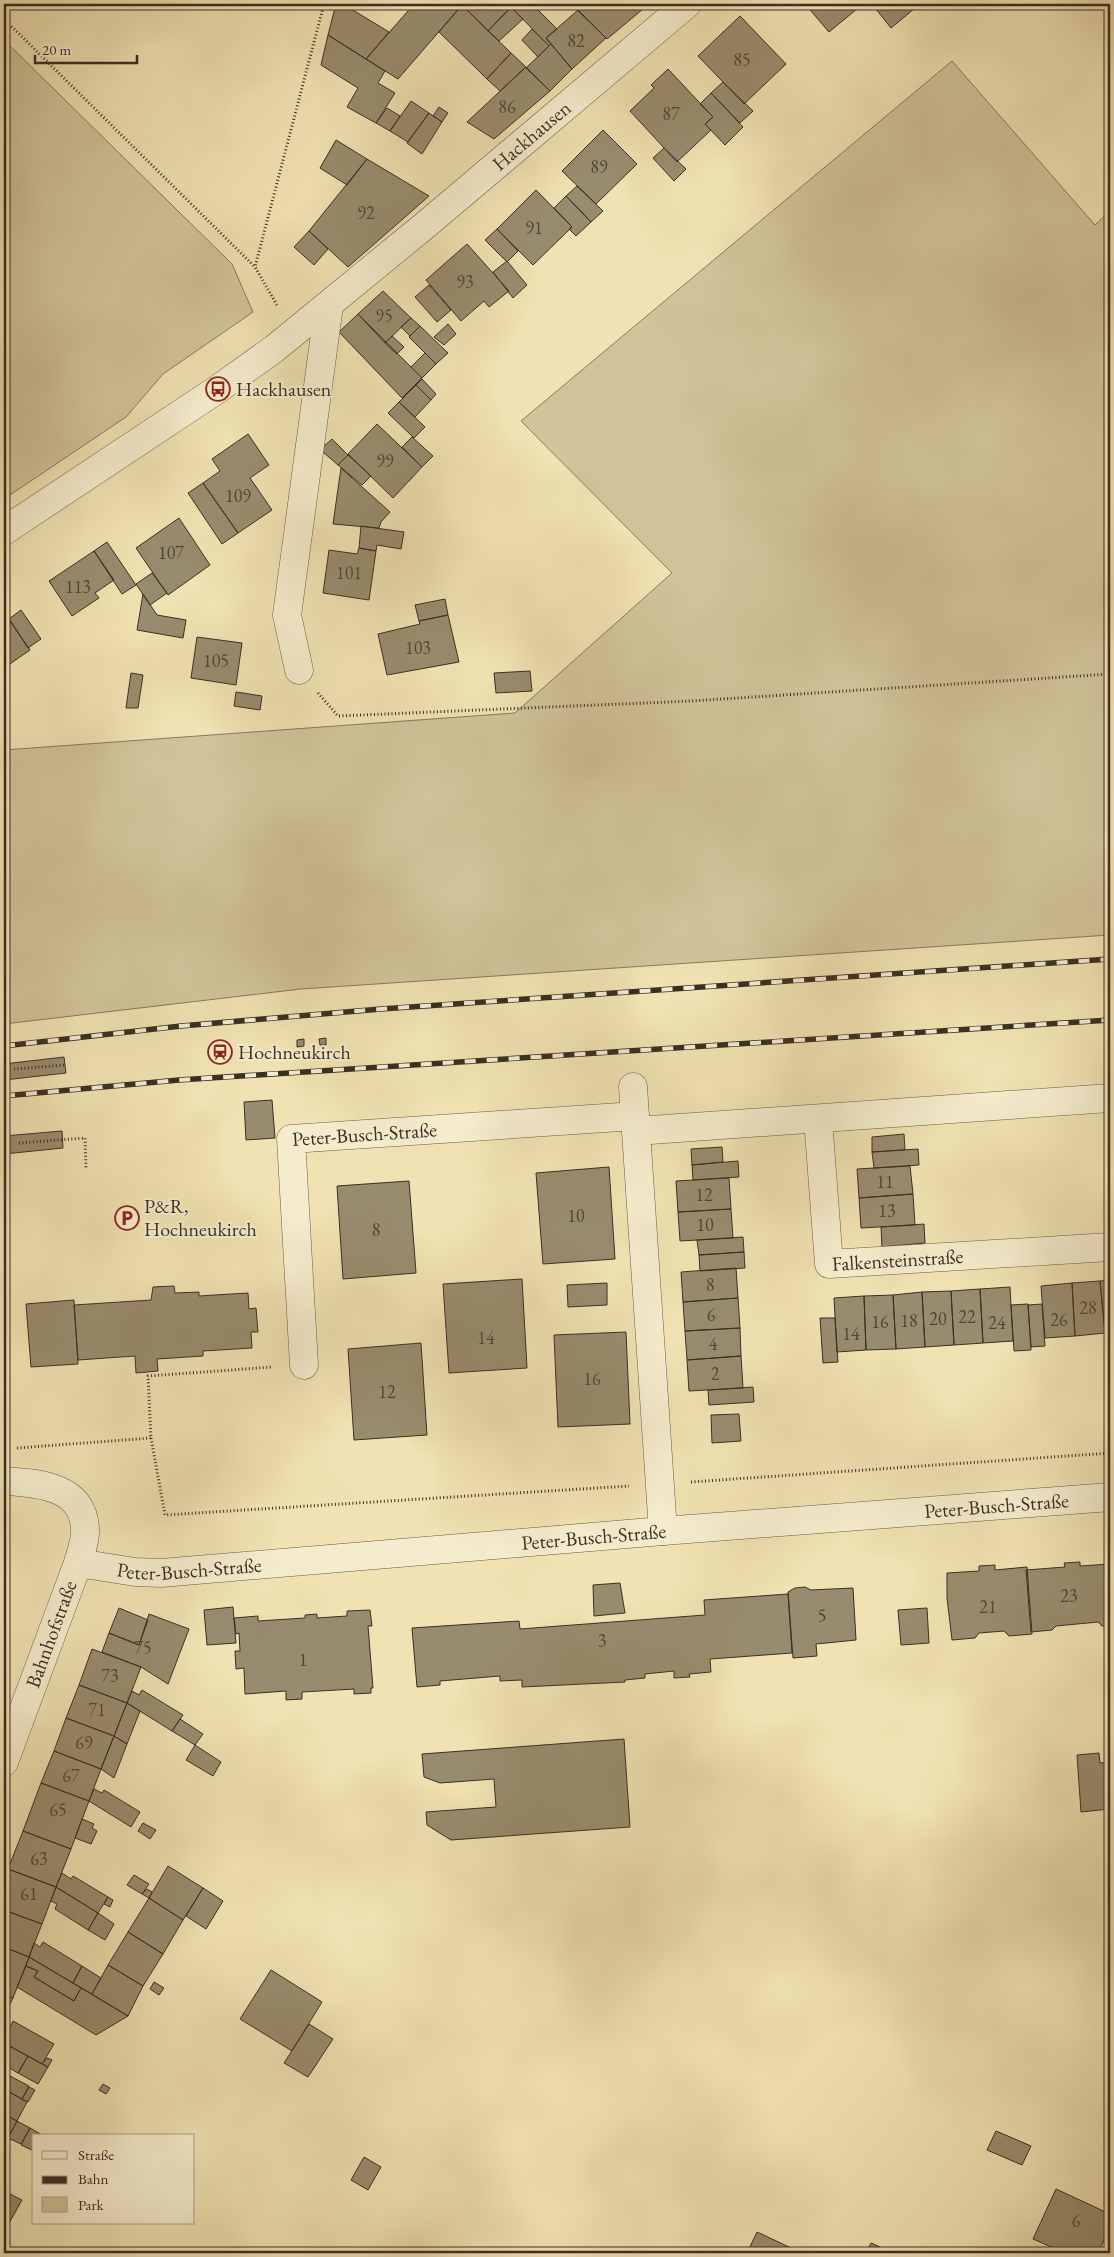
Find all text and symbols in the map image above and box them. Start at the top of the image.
house number: 82 [567,29,585,52]
scale bar [35,32,138,64]
text: 20 m [42,40,71,59]
house number: 85 [733,48,751,71]
street label: Hackhausen [486,95,576,176]
house number: 86 [498,95,516,118]
house number: 87 [662,102,680,125]
house number: 89 [590,155,608,178]
house number: 92 [357,201,375,224]
house number: 91 [525,216,543,239]
house number: 93 [456,270,474,293]
house number: 95 [375,304,393,327]
bus stop icon: Hackhausen [205,376,231,402]
place label: Hackhausen [236,376,332,402]
house number: 99 [376,449,394,472]
house number: 109 [225,484,251,507]
house number: 107 [158,541,184,564]
house number: 101 [336,561,362,584]
house number: 113 [65,575,91,598]
house number: 103 [405,636,431,659]
house number: 105 [203,649,229,672]
station icon: Hochneukirch [207,1039,233,1065]
place label: Hochneukirch [238,1039,351,1065]
street label: Peter-Busch-Straße [291,1116,438,1152]
house number: 11 [876,1170,894,1193]
house number: 12 [695,1183,713,1206]
place label: P&R, Hochneukirch [144,1193,257,1242]
house number: 13 [878,1199,896,1222]
house number: 10 [567,1204,585,1227]
parking icon: P&R, Hochneukirch [114,1205,140,1231]
house number: 10 [696,1213,714,1236]
house number: 8 [372,1218,380,1241]
street label: Falkensteinstraße [831,1243,964,1277]
house number: 8 [706,1273,714,1296]
house number: 28 [1079,1296,1097,1319]
house number: 6 [707,1303,716,1326]
house number: 22 [958,1305,976,1328]
house number: 20 [929,1307,947,1330]
house number: 26 [1050,1308,1068,1331]
house number: 18 [900,1309,918,1332]
house number: 16 [871,1310,889,1333]
house number: 24 [988,1311,1006,1334]
house number: 14 [842,1322,860,1345]
house number: 14 [477,1326,495,1349]
house number: 4 [709,1332,718,1355]
house number: 2 [711,1362,720,1385]
house number: 16 [583,1367,601,1390]
house number: 12 [378,1380,396,1403]
street label: Peter-Busch-Straße [923,1487,1070,1524]
street label: Peter-Busch-Straße [520,1518,667,1556]
street label: Peter-Busch-Straße [115,1552,263,1586]
street label: Bahnhofstraße [20,1577,83,1691]
house number: 23 [1060,1584,1078,1607]
house number: 21 [979,1595,997,1618]
house number: 5 [818,1604,826,1627]
house number: 3 [598,1629,606,1652]
house number: 75 [134,1636,152,1659]
house number: 1 [299,1648,307,1671]
house number: 73 [101,1664,119,1687]
house number: 71 [88,1698,106,1721]
house number: 69 [75,1731,93,1754]
house number: 67 [62,1764,80,1787]
house number: 65 [49,1798,67,1821]
house number: 63 [30,1847,48,1870]
house number: 61 [20,1882,38,1905]
legend [32,2134,195,2224]
text: Straße [78,2145,114,2164]
text: Bahn [78,2169,109,2188]
text: Park [78,2195,105,2214]
house number: 6 [1072,2209,1081,2232]

